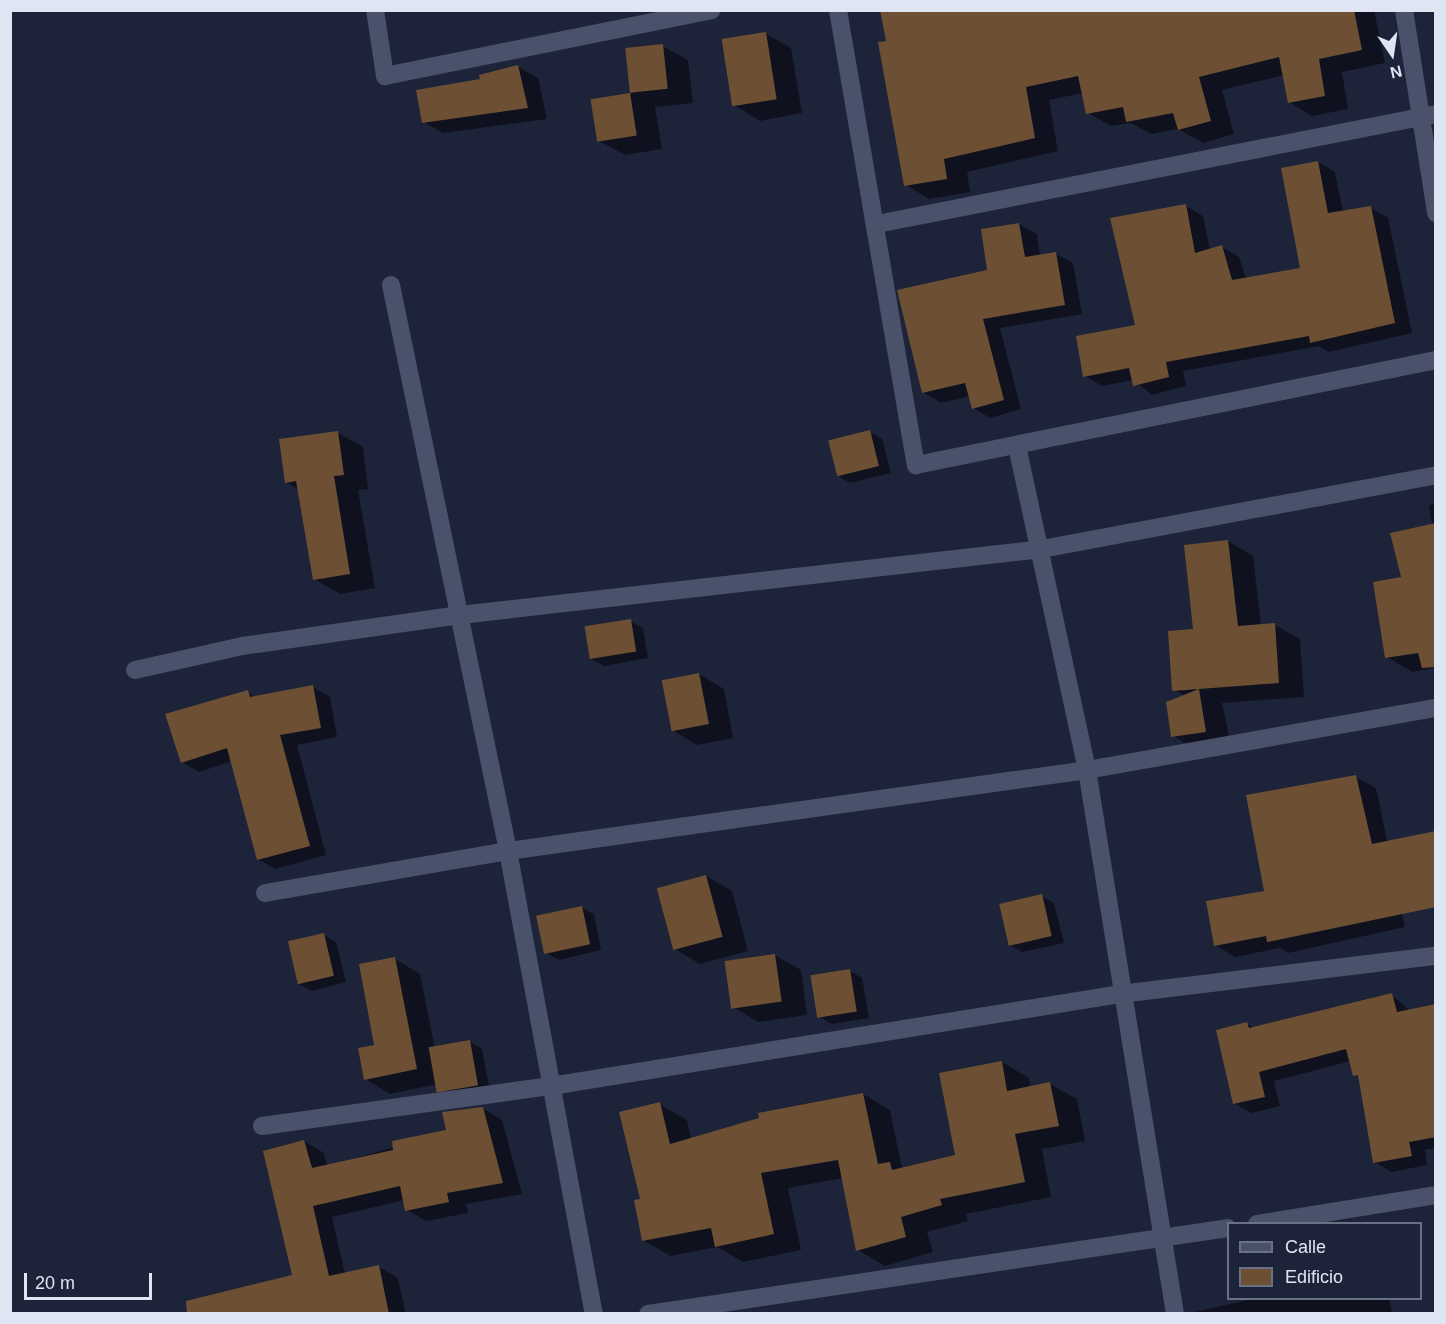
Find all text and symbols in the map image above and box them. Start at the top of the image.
north arrow [1362,24,1422,84]
text: N [1389,62,1404,82]
legend [1227,1222,1422,1300]
text: Calle [1285,1237,1326,1257]
scale bar [27,1261,154,1299]
text: Edificio [1285,1267,1343,1287]
text: 20 m [35,1273,75,1293]

